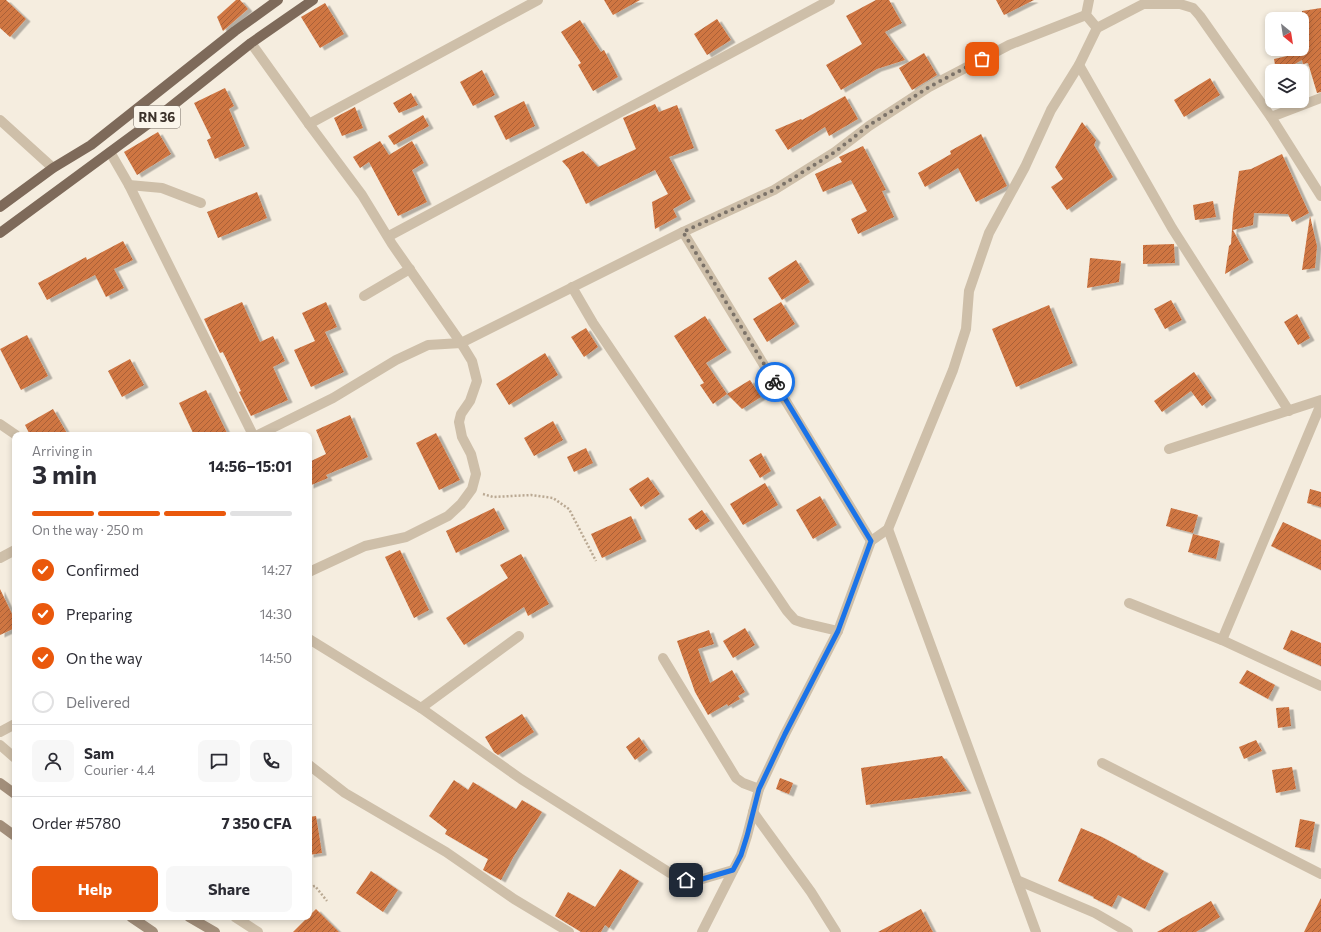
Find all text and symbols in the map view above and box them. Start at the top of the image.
north arrow [1265,12,1309,56]
map controls [1265,12,1309,108]
pin [965,42,999,76]
icon: bag [971,48,993,70]
button: layers [1265,64,1309,108]
road number: RN 36 [134,106,180,128]
courier [755,362,795,402]
icon: bike [764,371,786,393]
text: Arriving in [32,443,92,459]
text: 14:56–15:01 [209,457,292,475]
text: 3 min [32,458,97,489]
text: On the way · 250 m [32,522,143,538]
icon: check [32,559,54,581]
text: Confirmed [66,561,139,579]
text: 14:27 [262,562,292,578]
icon: check [32,603,54,625]
text: Preparing [66,605,132,623]
text: 14:30 [260,606,292,622]
icon: check [32,647,54,669]
text: On the way [66,649,143,667]
text: 14:50 [260,650,292,666]
text: Delivered [66,693,130,711]
button: person [32,740,74,782]
button: chat [198,740,240,782]
button: phone [250,740,292,782]
text: Sam [84,744,114,762]
text: Courier · 4.4 [84,762,155,778]
text: Order #5780 [32,814,121,832]
text: 7 350 CFA [221,814,292,832]
pin [669,863,703,897]
button: Help [32,866,158,912]
button: Share [166,866,292,912]
icon: home [675,869,697,891]

